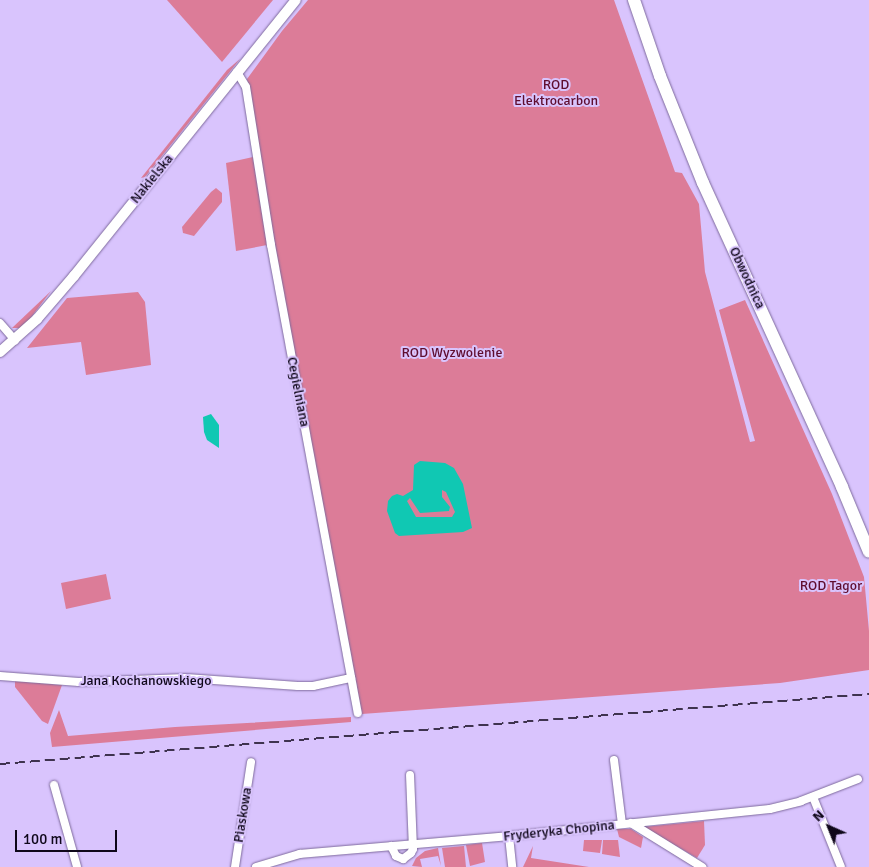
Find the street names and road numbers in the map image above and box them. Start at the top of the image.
street label: Nakielska [127,151,177,207]
street label: Obwodnica [725,244,769,312]
street label: Cegielniana [283,356,313,428]
street label: Jana Kochanowskiego [81,673,211,689]
street label: Piaskowa [230,786,256,844]
street label: Fryderyka Chopina [502,817,616,845]

